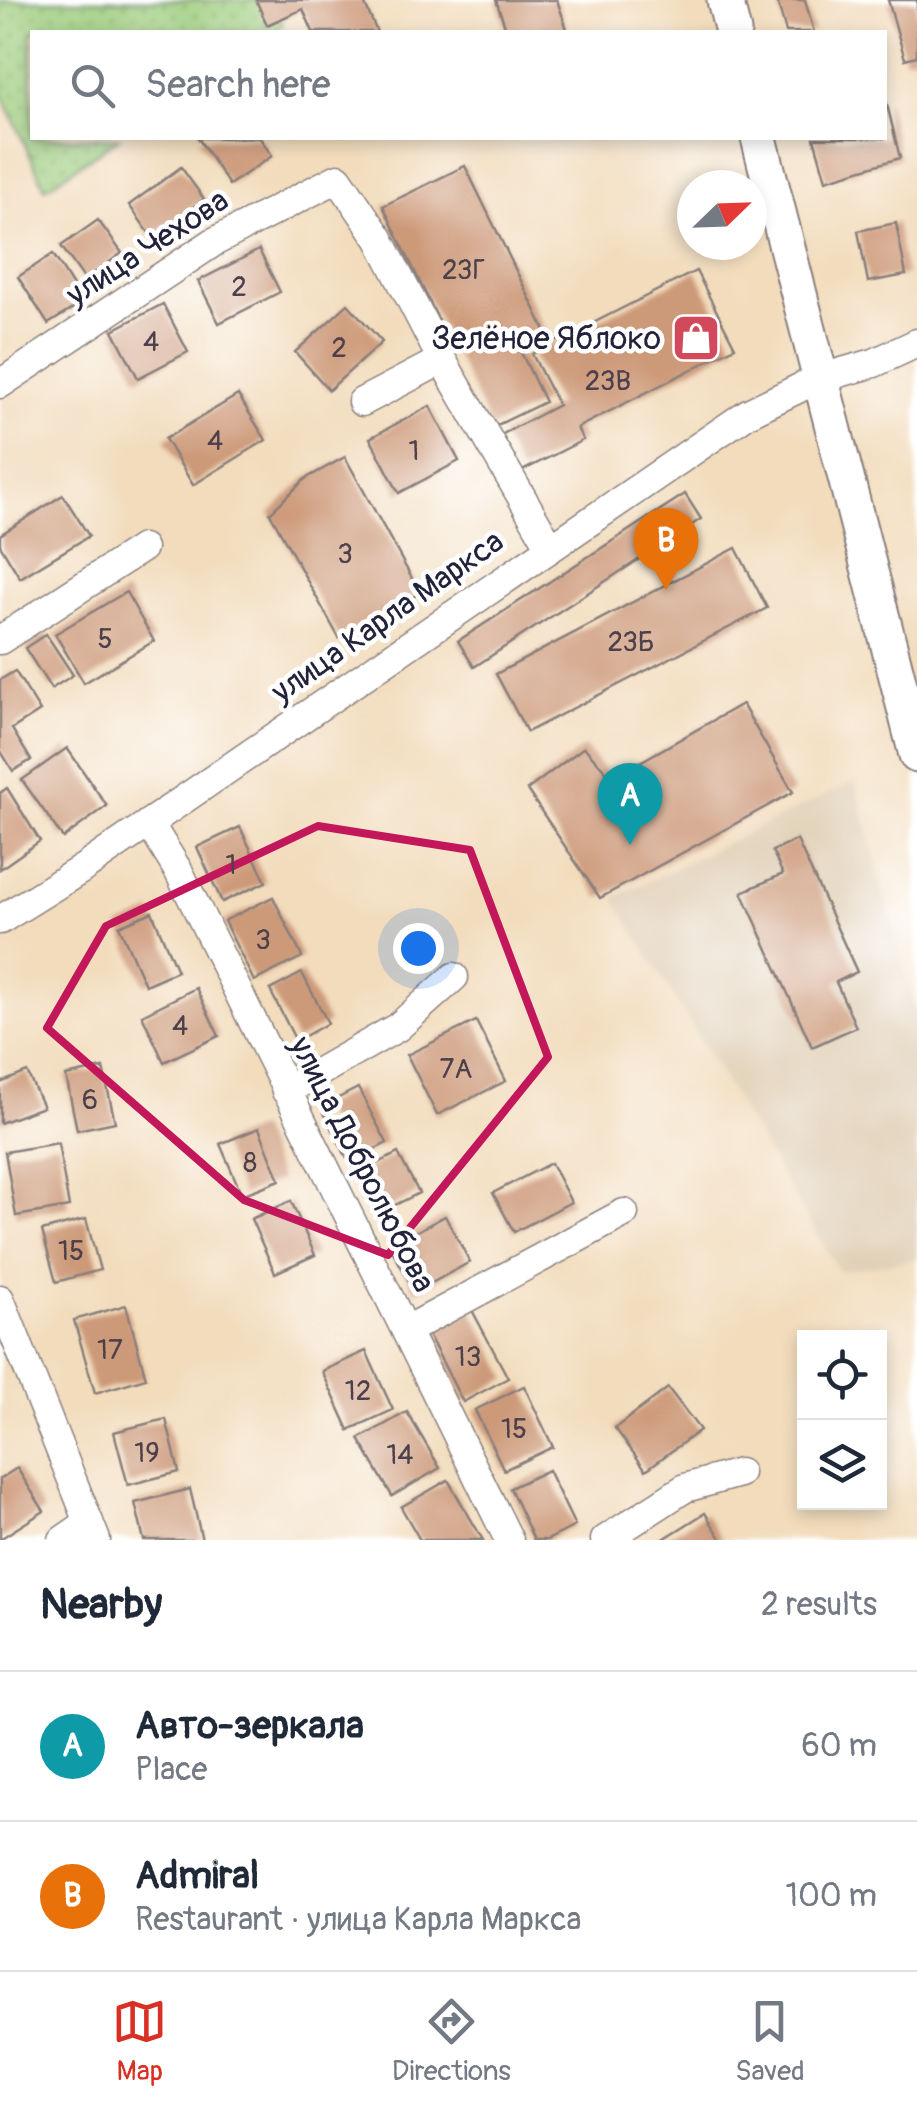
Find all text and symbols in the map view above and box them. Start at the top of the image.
search box [30,30,887,140]
icon: search [65,58,120,113]
text: Search here [145,61,331,109]
north arrow [677,170,767,260]
street label: улица Чехова [58,181,236,316]
house number: 23Г [442,253,486,288]
house number: 2 [231,270,247,305]
shop icon: Зелёное Яблоко [670,312,722,364]
place label: Зелёное Яблоко [431,319,661,359]
house number: 4 [143,325,159,360]
house number: 2 [331,331,347,366]
house number: 23В [585,364,631,399]
house number: 4 [207,424,223,459]
house number: 1 [409,434,419,469]
pin: B [634,508,698,590]
street label: улица Карла Маркса [263,522,511,712]
house number: 3 [337,537,353,572]
house number: 5 [97,622,113,657]
house number: 23Б [607,625,655,660]
pin: A [598,762,662,845]
house number: 1 [226,848,236,883]
house number: 3 [255,923,271,958]
your location [393,923,444,974]
house number: 4 [172,1009,188,1044]
street label: улица Добролюбова [280,1029,444,1299]
house number: 7А [440,1052,472,1087]
house number: 6 [82,1083,98,1118]
house number: 8 [243,1146,257,1181]
house number: 15 [58,1234,84,1269]
map controls [797,1330,887,1510]
button: locate [797,1330,887,1420]
house number: 17 [97,1333,123,1368]
house number: 13 [455,1340,481,1375]
house number: 12 [345,1374,371,1409]
house number: 15 [501,1412,527,1447]
button: layers [797,1420,887,1510]
house number: 19 [134,1436,160,1471]
house number: 14 [386,1438,414,1473]
text: Nearby [40,1579,162,1631]
text: 2 results [761,1585,877,1625]
text: Авто-зеркала [135,1702,364,1750]
text: A [62,1726,83,1766]
text: 60 m [801,1726,877,1766]
text: Place [135,1750,207,1790]
text: Admiral [135,1852,259,1900]
text: B [63,1876,82,1916]
text: 100 m [785,1876,877,1916]
text: Restaurant · улица Карла Маркса [135,1900,581,1940]
tab: Map [112,1994,167,2089]
tab: Directions [392,1994,511,2089]
tab: Saved [735,1994,805,2089]

